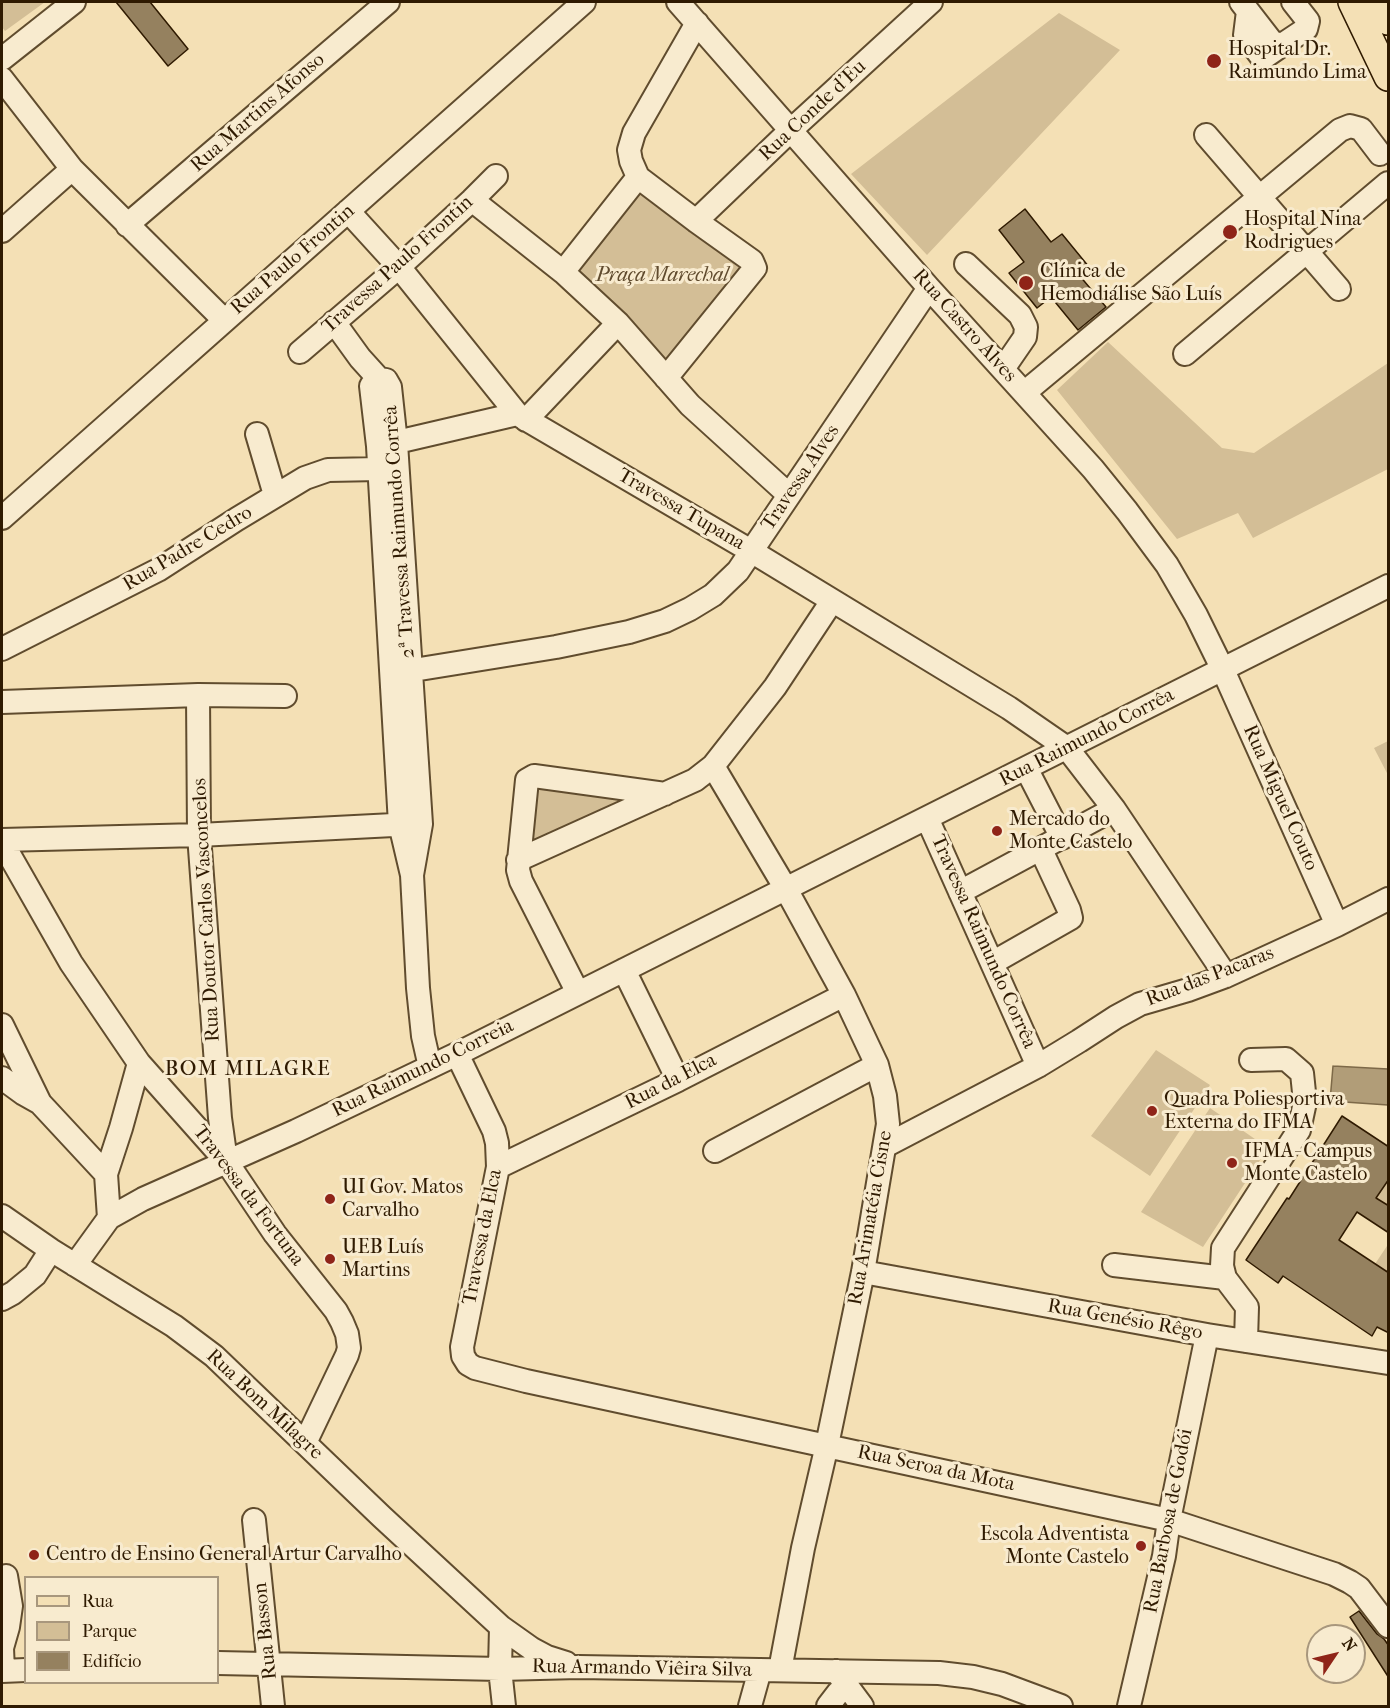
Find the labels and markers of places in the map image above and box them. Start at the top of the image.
place label: Hospital Dr. Raimundo Lima [1228,38,1366,85]
marker: Hospital Dr. Raimundo Lima [1205,52,1223,70]
place label: Hospital Nina Rodrigues [1244,208,1362,255]
marker: Hospital Nina Rodrigues [1221,223,1239,241]
place label: Clínica de Hemodiálise São Luís [1040,260,1222,307]
marker: Clínica de Hemodiálise São Luís [1017,274,1035,292]
place label: Mercado do Monte Castelo [1009,808,1132,855]
marker: Mercado do Monte Castelo [990,824,1004,838]
place label: Quadra Poliesportiva Externa do IFMA [1164,1088,1344,1135]
marker: Quadra Poliesportiva Externa do IFMA [1145,1104,1159,1118]
place label: IFMA- Campus Monte Castelo [1244,1140,1372,1187]
marker: IFMA- Campus Monte Castelo [1225,1156,1239,1170]
place label: UI Gov. Matos Carvalho [342,1176,463,1223]
marker: UI Gov. Matos Carvalho [323,1192,337,1206]
place label: UEB Luís Martins [342,1236,424,1283]
marker: UEB Luís Martins [323,1252,337,1266]
place label: Escola Adventista Monte Castelo [980,1523,1129,1570]
marker: Escola Adventista Monte Castelo [1134,1539,1148,1553]
place label: Centro de Ensino General Artur Carvalho [46,1543,402,1567]
marker: Centro de Ensino General Artur Carvalho [27,1548,41,1562]

